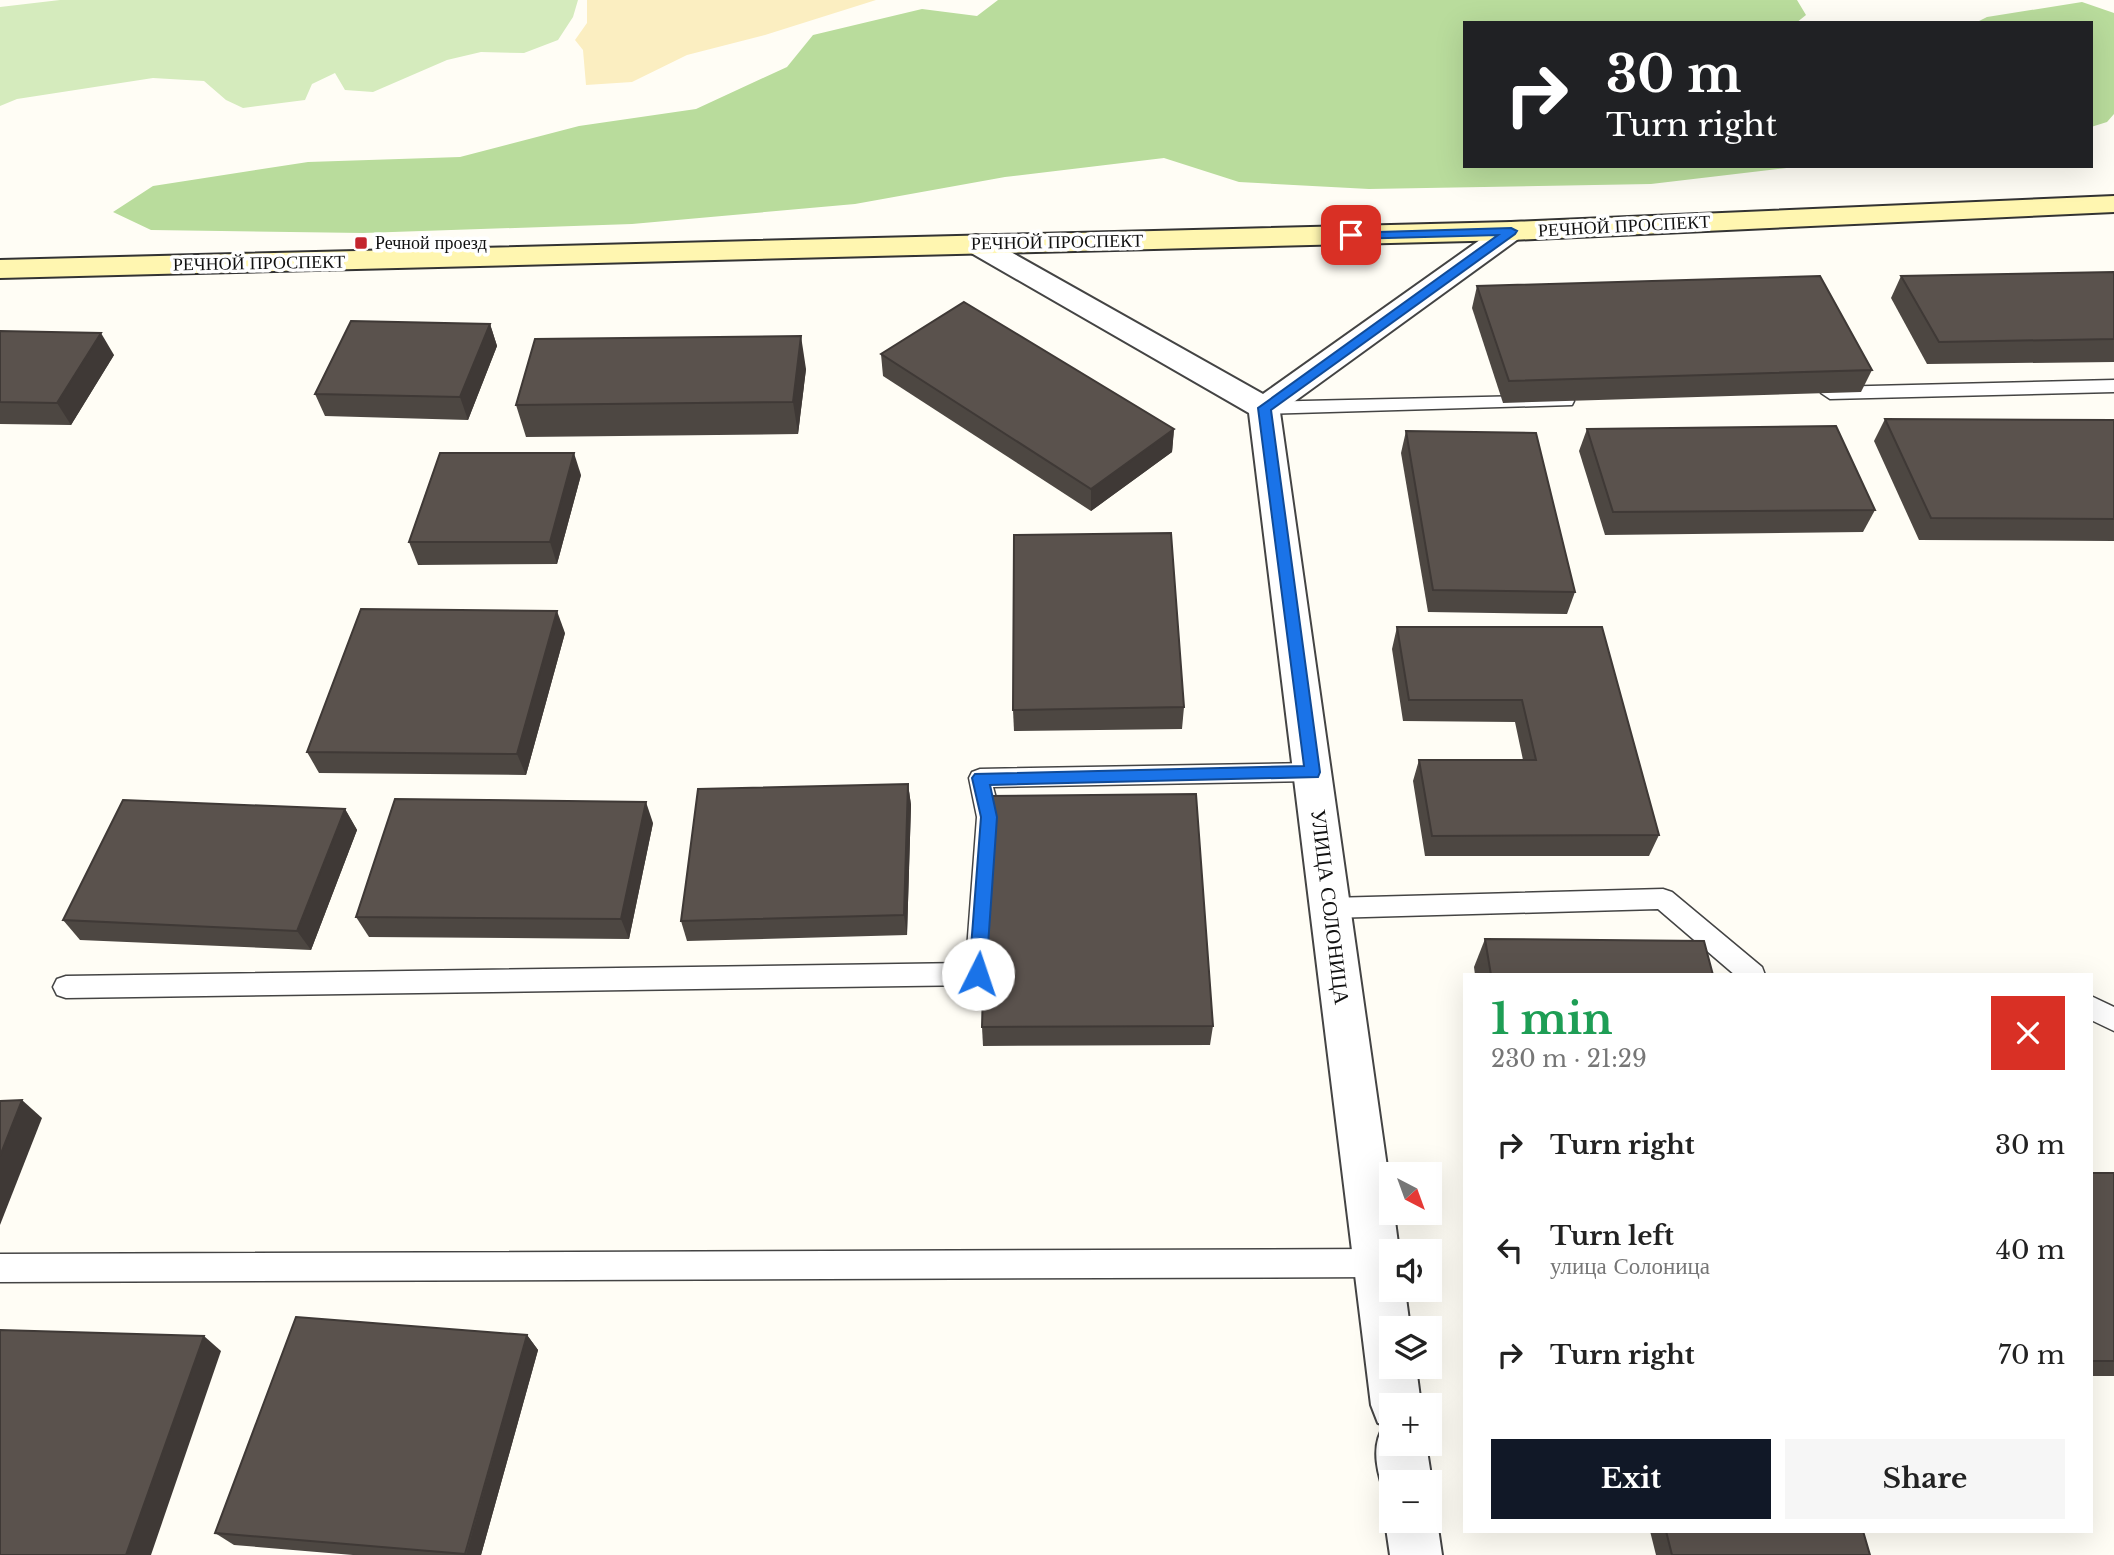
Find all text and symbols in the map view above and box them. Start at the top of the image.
text: 30 m [1606,44,1741,105]
icon: right [1491,49,1582,140]
text: Turn right [1606,105,1777,145]
pin [1321,205,1381,265]
street label: РЕЧНОЙ ПРОСПЕКТ [1537,211,1711,241]
icon: arrive [1332,216,1370,254]
street label: РЕЧНОЙ ПРОСПЕКТ [971,229,1143,255]
place label: Речной проезд [375,232,487,254]
marker: Речной проезд [353,235,369,251]
street label: РЕЧНОЙ ПРОСПЕКТ [173,250,345,276]
street label: УЛИЦА СОЛОНИЦА [1305,808,1355,1007]
position arrow [941,937,1015,1011]
text: 1 min [1491,993,1613,1045]
button: close [1991,996,2065,1070]
text: 230 m · 21:29 [1491,1045,1647,1073]
icon: right [1491,1126,1529,1164]
text: Turn right [1550,1129,1695,1161]
text: 30 m [1995,1129,2065,1161]
north arrow [1379,1162,1442,1225]
map controls [1379,1162,1442,1533]
text: Turn left [1550,1220,1674,1252]
icon: left [1491,1231,1529,1269]
text: 40 m [1996,1234,2065,1266]
button: sound [1379,1239,1442,1302]
text: улица Солоница [1550,1252,1710,1280]
button: layers [1379,1316,1442,1379]
icon: right [1491,1336,1529,1374]
text: Turn right [1550,1339,1695,1371]
text: 70 m [1998,1339,2065,1371]
button: + [1379,1393,1442,1456]
button: Exit [1491,1439,1771,1519]
button: Share [1785,1439,2065,1519]
button: − [1379,1470,1442,1533]

